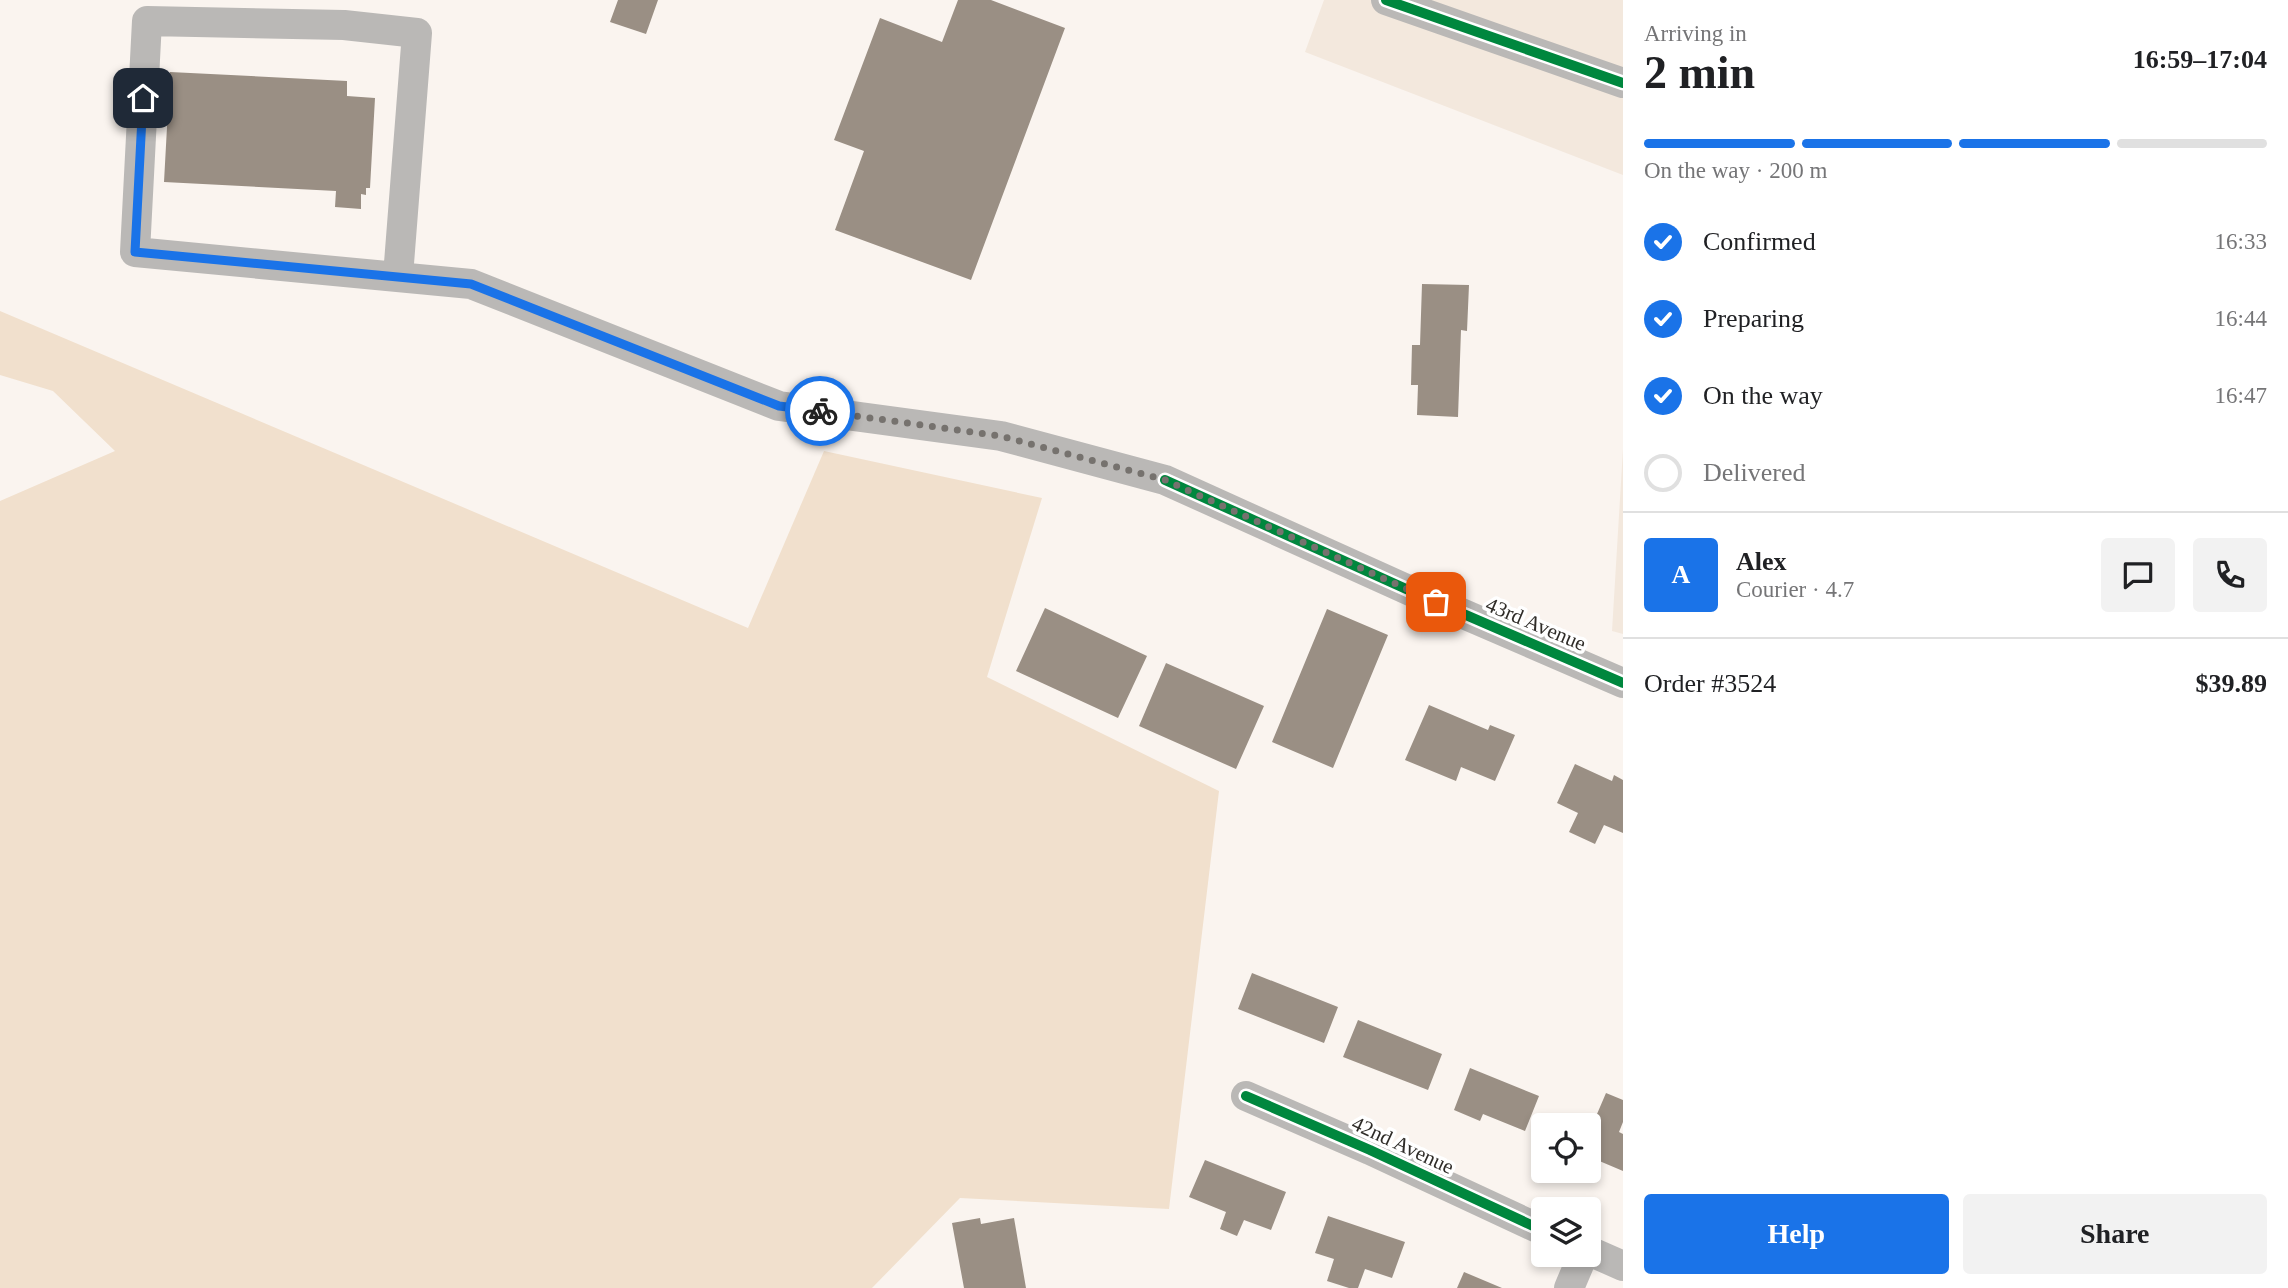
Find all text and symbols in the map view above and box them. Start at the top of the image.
text: Arriving in [1644,21,1747,46]
text: 16:59–17:04 [2133,45,2267,74]
text: 2 min [1644,47,1755,98]
pin [113,68,173,128]
icon: home [124,79,162,117]
text: On the way · 200 m [1644,158,1827,183]
icon: check [1644,223,1682,261]
text: Confirmed [1703,227,1816,256]
text: 16:33 [2215,229,2267,254]
icon: check [1644,300,1682,338]
text: Preparing [1703,304,1804,333]
text: 16:44 [2215,306,2267,331]
courier [785,376,855,446]
icon: check [1644,377,1682,415]
text: On the way [1703,381,1823,410]
text: 16:47 [2215,383,2267,408]
icon: bike [801,392,839,430]
text: Delivered [1703,458,1806,487]
button: chat [2101,538,2175,612]
button: phone [2193,538,2267,612]
text: Alex [1736,547,1787,576]
text: A [1672,560,1690,589]
pin [1406,572,1466,632]
text: Courier · 4.7 [1736,577,1854,602]
icon: bag [1417,583,1455,621]
street label: 43rd Avenue [1482,592,1590,656]
text: Order #3524 [1644,669,1776,698]
text: $39.89 [2196,669,2267,698]
street label: 42nd Avenue [1348,1111,1458,1179]
map controls [1531,1113,1601,1267]
button: locate [1531,1113,1601,1183]
button: Help [1644,1194,1949,1274]
button: Share [1963,1194,2267,1274]
button: layers [1531,1197,1601,1267]

